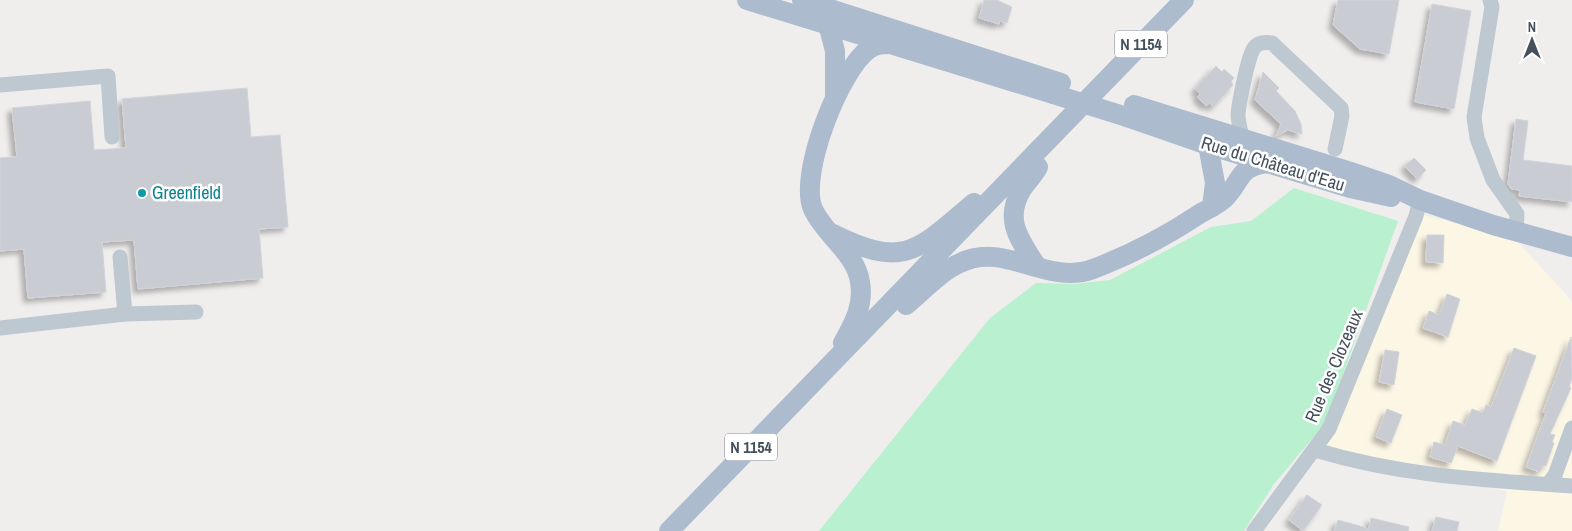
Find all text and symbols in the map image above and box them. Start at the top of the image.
north arrow [1507,15,1557,65]
text: N [1528,18,1536,36]
road number: N 1154 [1115,31,1167,58]
street label: Rue du Château d'Eau [1198,130,1348,197]
place label: Greenfield [152,180,221,205]
marker: Greenfield [136,187,148,199]
street label: Rue des Clozeaux [1298,305,1369,426]
road number: N 1154 [725,434,777,461]

